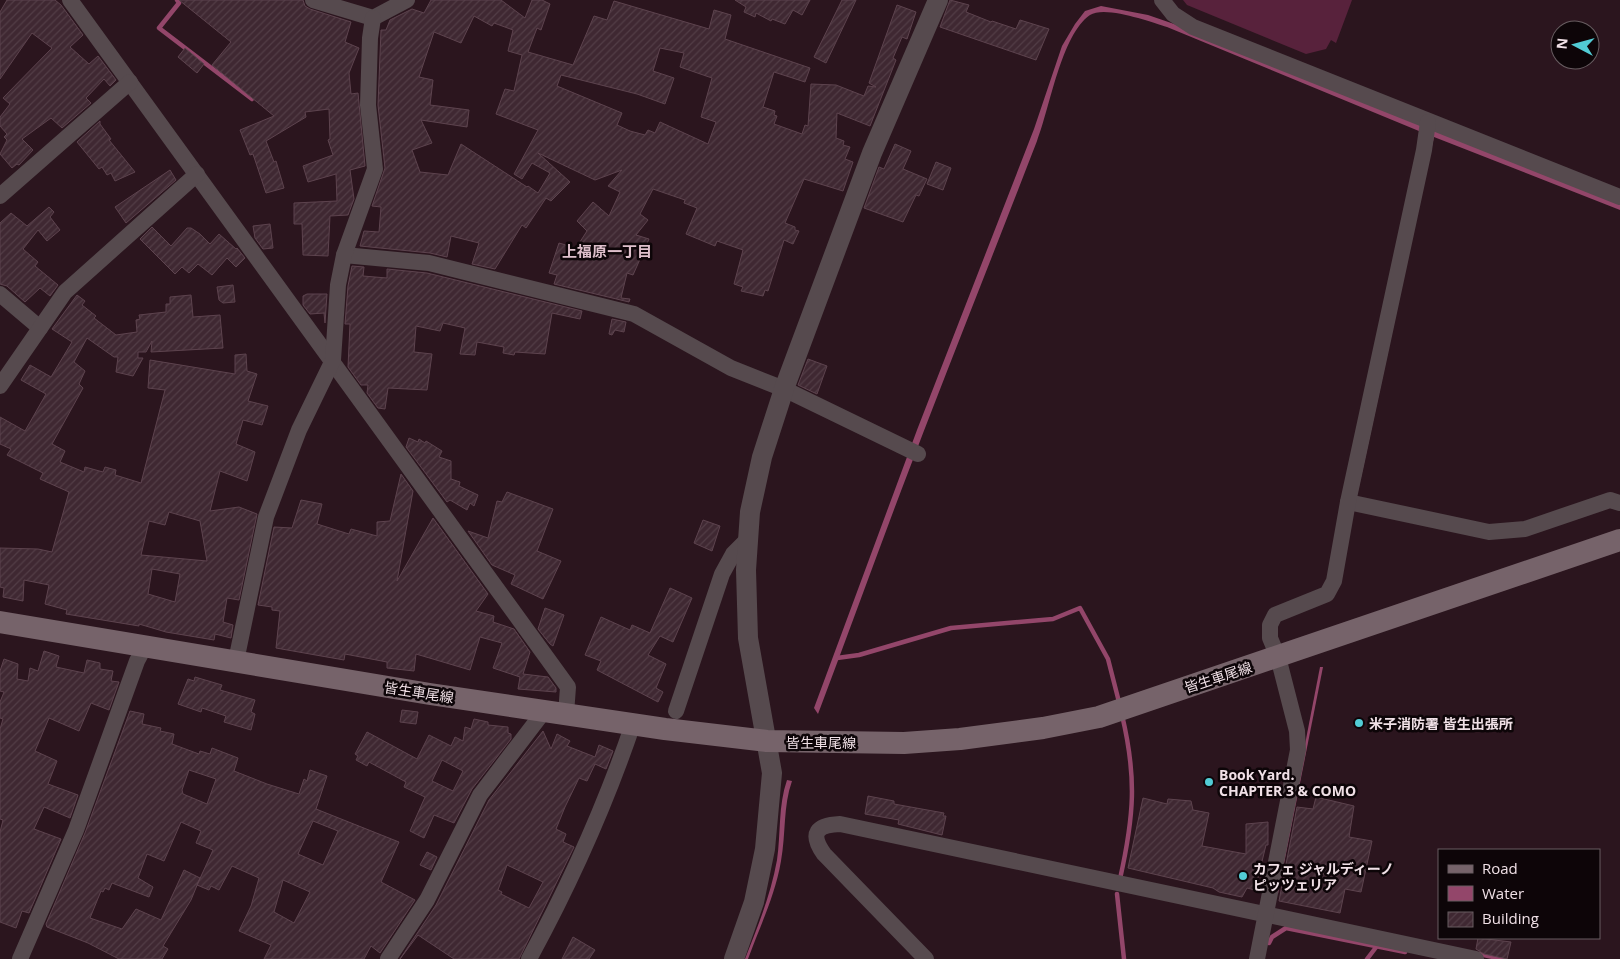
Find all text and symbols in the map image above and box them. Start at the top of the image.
north arrow [1550,20,1600,70]
text: N [1552,37,1572,50]
district label: 上福原一丁目 [562,241,652,261]
street label: 皆生車尾線 [1182,657,1254,697]
street label: 皆生車尾線 [383,677,455,707]
place label: 米子消防署 皆生出張所 [1369,714,1513,733]
marker: 米子消防署 皆生出張所 [1353,717,1365,729]
street label: 皆生車尾線 [786,733,856,752]
place label: Book Yard. CHAPTER 3 & COMO [1219,765,1356,800]
marker: Book Yard. CHAPTER 3 & COMO [1203,776,1215,788]
legend [1438,849,1600,939]
text: Road [1482,858,1518,878]
place label: カフェ ジャルディーノ ピッツェリア [1253,859,1394,894]
marker: カフェ ジャルディーノ ピッツェリア [1237,870,1249,882]
text: Water [1482,883,1524,903]
text: Building [1482,908,1539,928]

